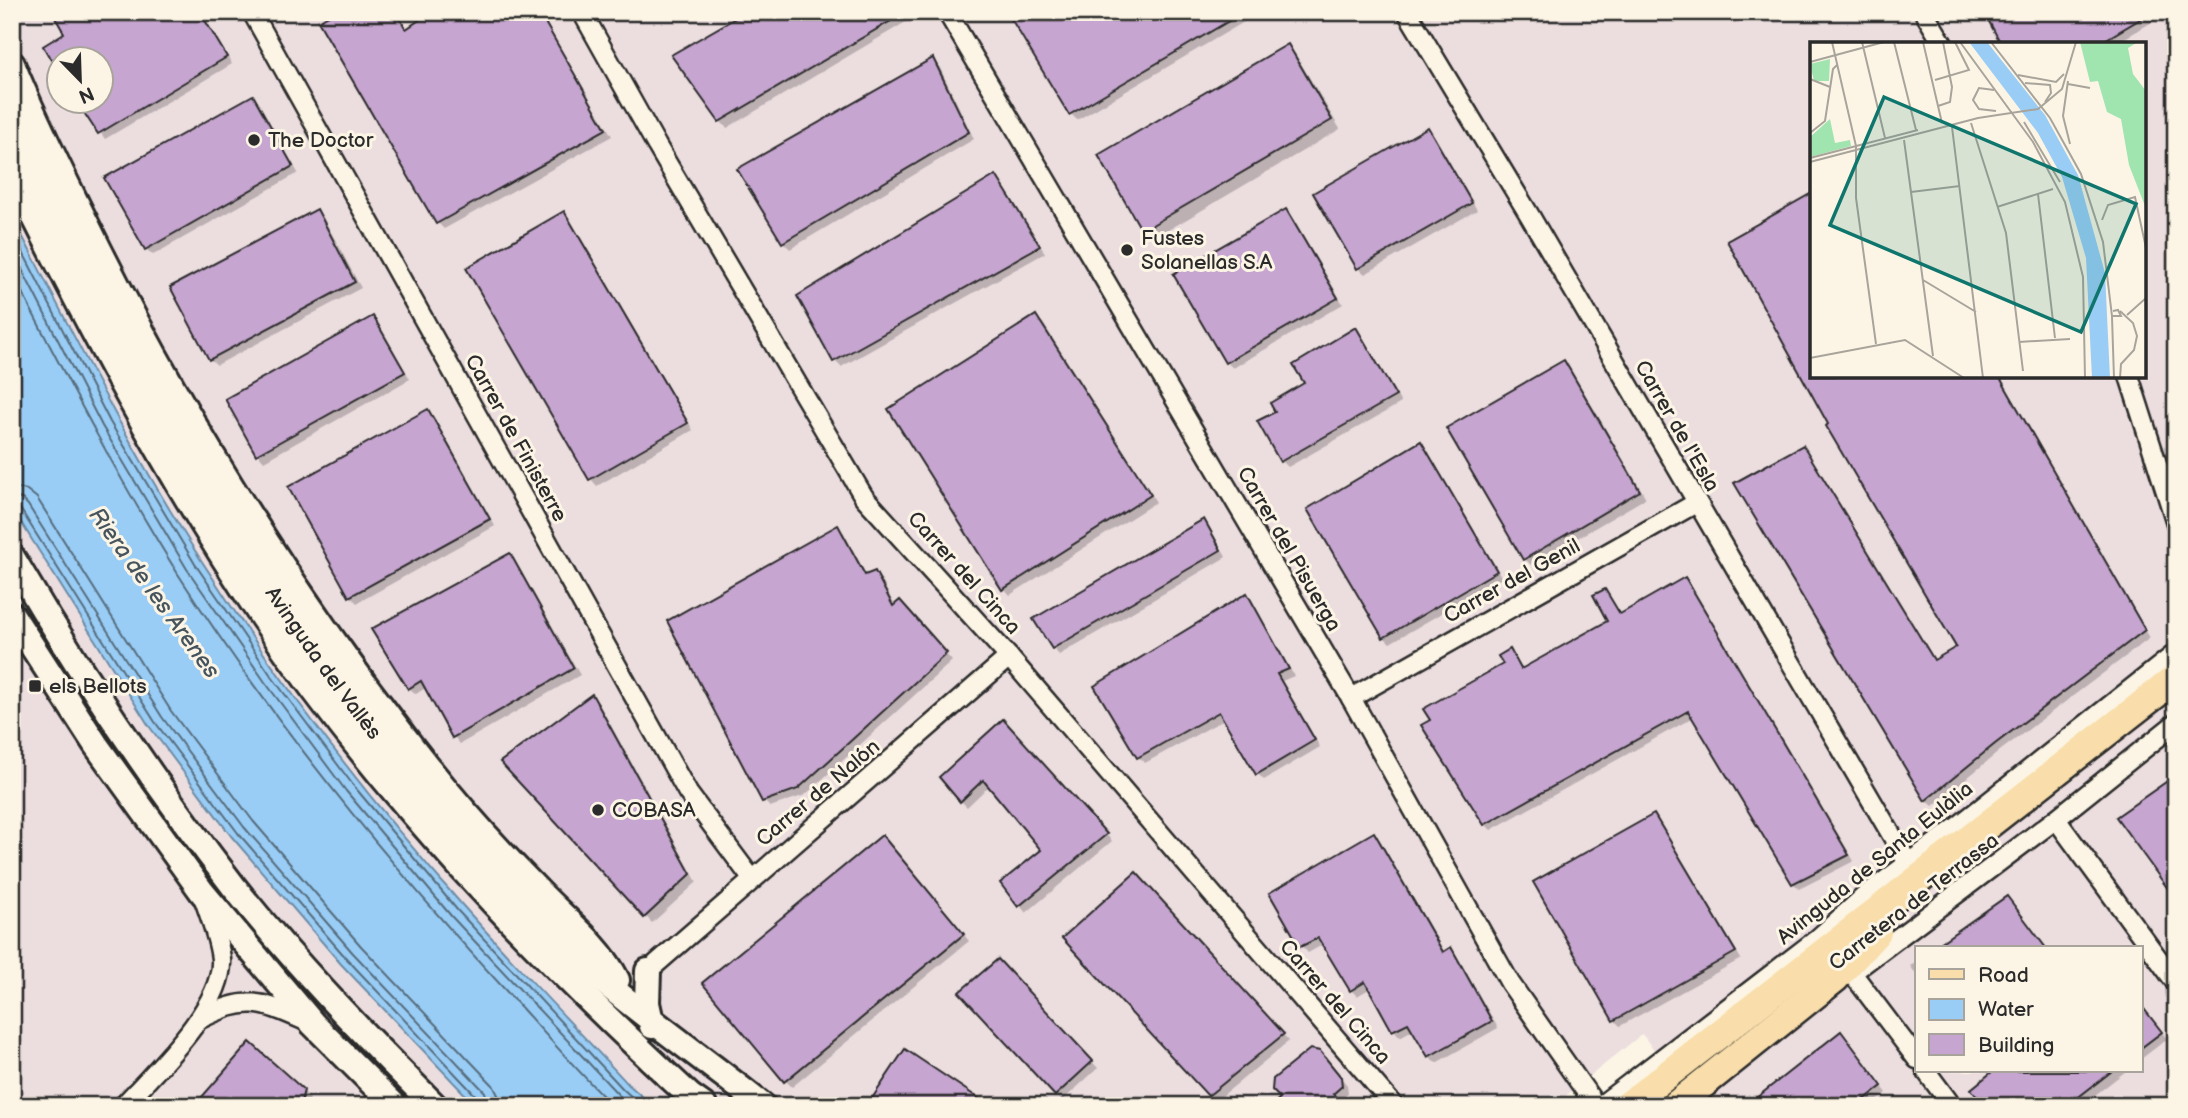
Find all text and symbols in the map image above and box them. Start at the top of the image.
inset map [1810,42,2146,378]
north arrow [46,46,116,116]
text: N [75,81,97,108]
place label: The Doctor [268,128,374,153]
marker: The Doctor [246,132,262,148]
place label: Fustes Solanellas S.A [1141,226,1273,275]
marker: Fustes Solanellas S.A [1119,242,1135,258]
street label: Carrer de Finisterre [460,350,572,526]
street label: Carrer de l'Esla [1629,356,1725,496]
street label: Carrer del Pisuerga [1232,462,1346,636]
water label: Riera de les Arenes [83,502,226,684]
street label: Carrer del Cinca [902,506,1026,640]
street label: Carrer del Genil [1440,533,1584,629]
street label: Avinguda del Vallès [260,582,387,744]
place label: els Bellots [49,674,147,699]
marker: els Bellots [27,678,43,694]
street label: Carrer de Nalón [751,734,885,852]
street label: Avinguda de Santa Eulàlia [1772,776,1978,950]
place label: COBASA [612,798,696,823]
marker: COBASA [590,802,606,818]
street label: Carretera de Terrassa [1824,828,2004,976]
street label: Carrer del Cinca [1274,935,1396,1069]
legend [1915,946,2142,1072]
text: Road [1978,963,2029,988]
text: Water [1978,997,2034,1022]
text: Building [1978,1033,2054,1058]

